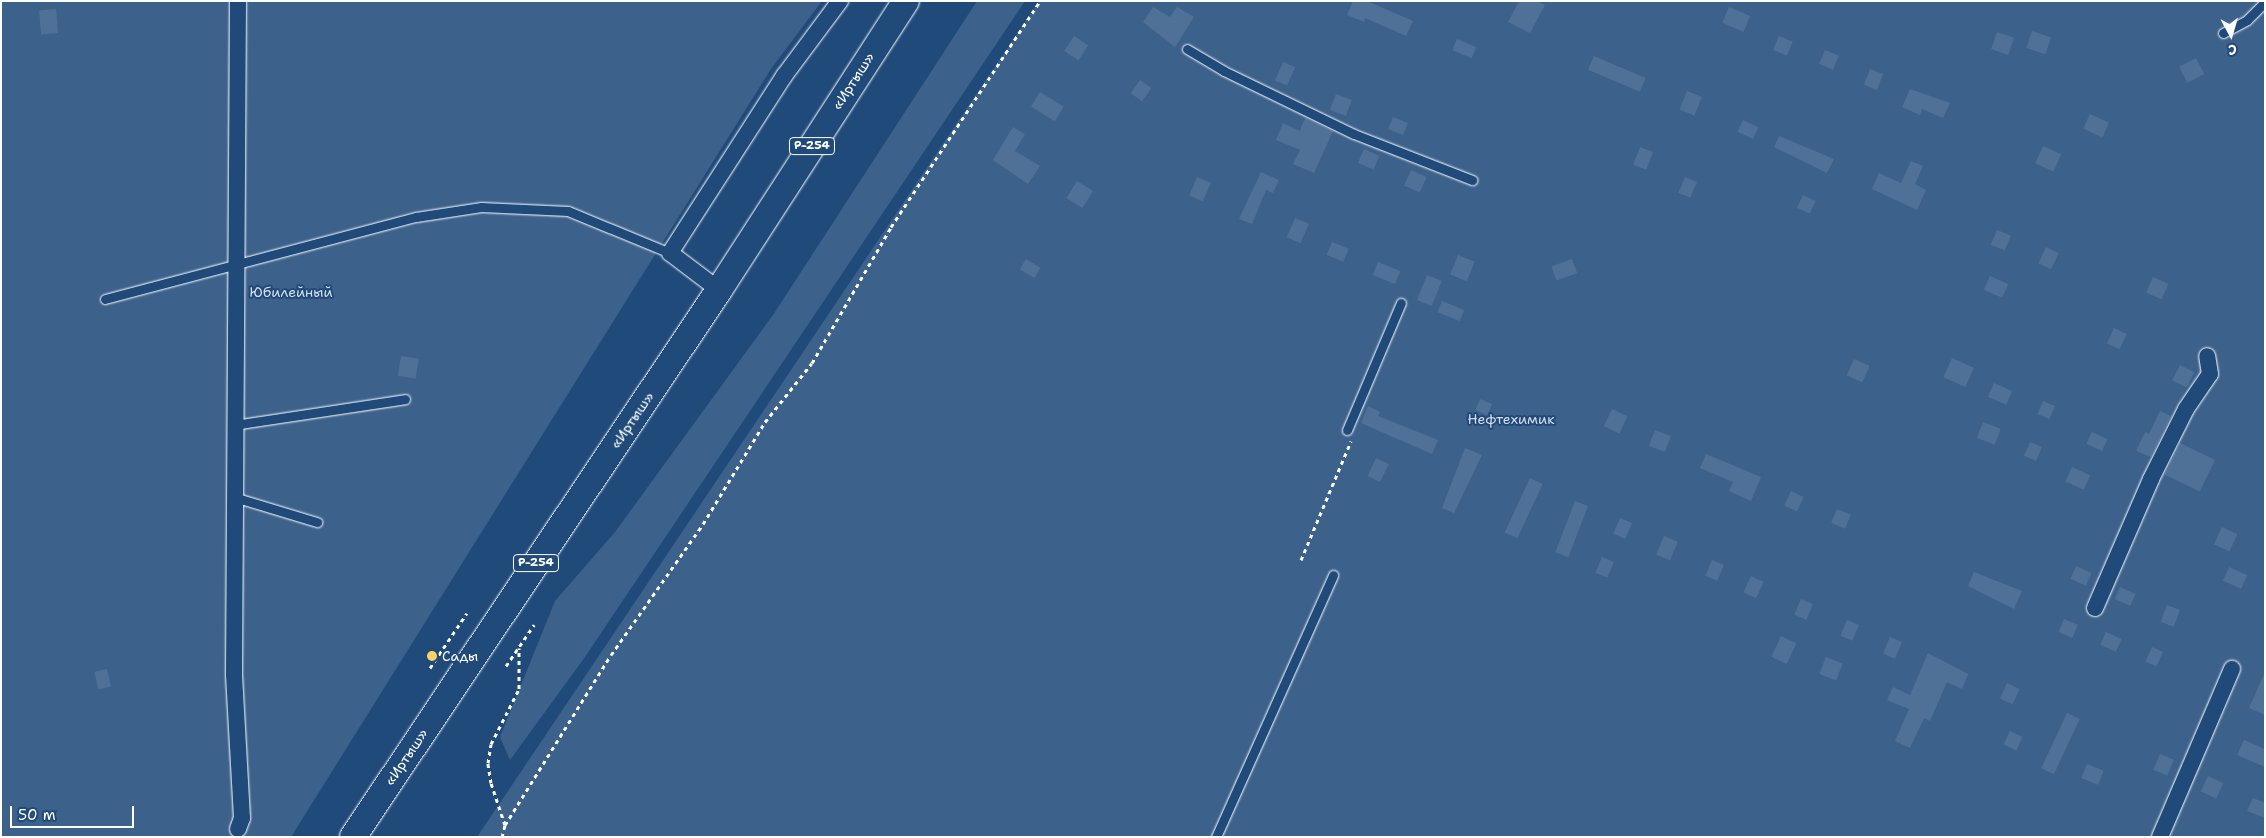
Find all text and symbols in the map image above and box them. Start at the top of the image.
north arrow [2206,10,2256,60]
text: С [2227,41,2238,59]
street label: «Иртыш» [828,49,878,113]
road number: Р-254 [788,136,836,156]
park label: Юбилейный [249,284,333,300]
street label: «Иртыш» [607,389,657,451]
park label: Нефтехимик [1467,411,1555,427]
road number: Р-254 [512,554,560,572]
place label: Сады [442,648,478,664]
marker: Сады [426,650,438,662]
street label: «Иртыш» [381,726,431,788]
scale bar [12,796,136,828]
text: 50 m [18,805,56,825]

